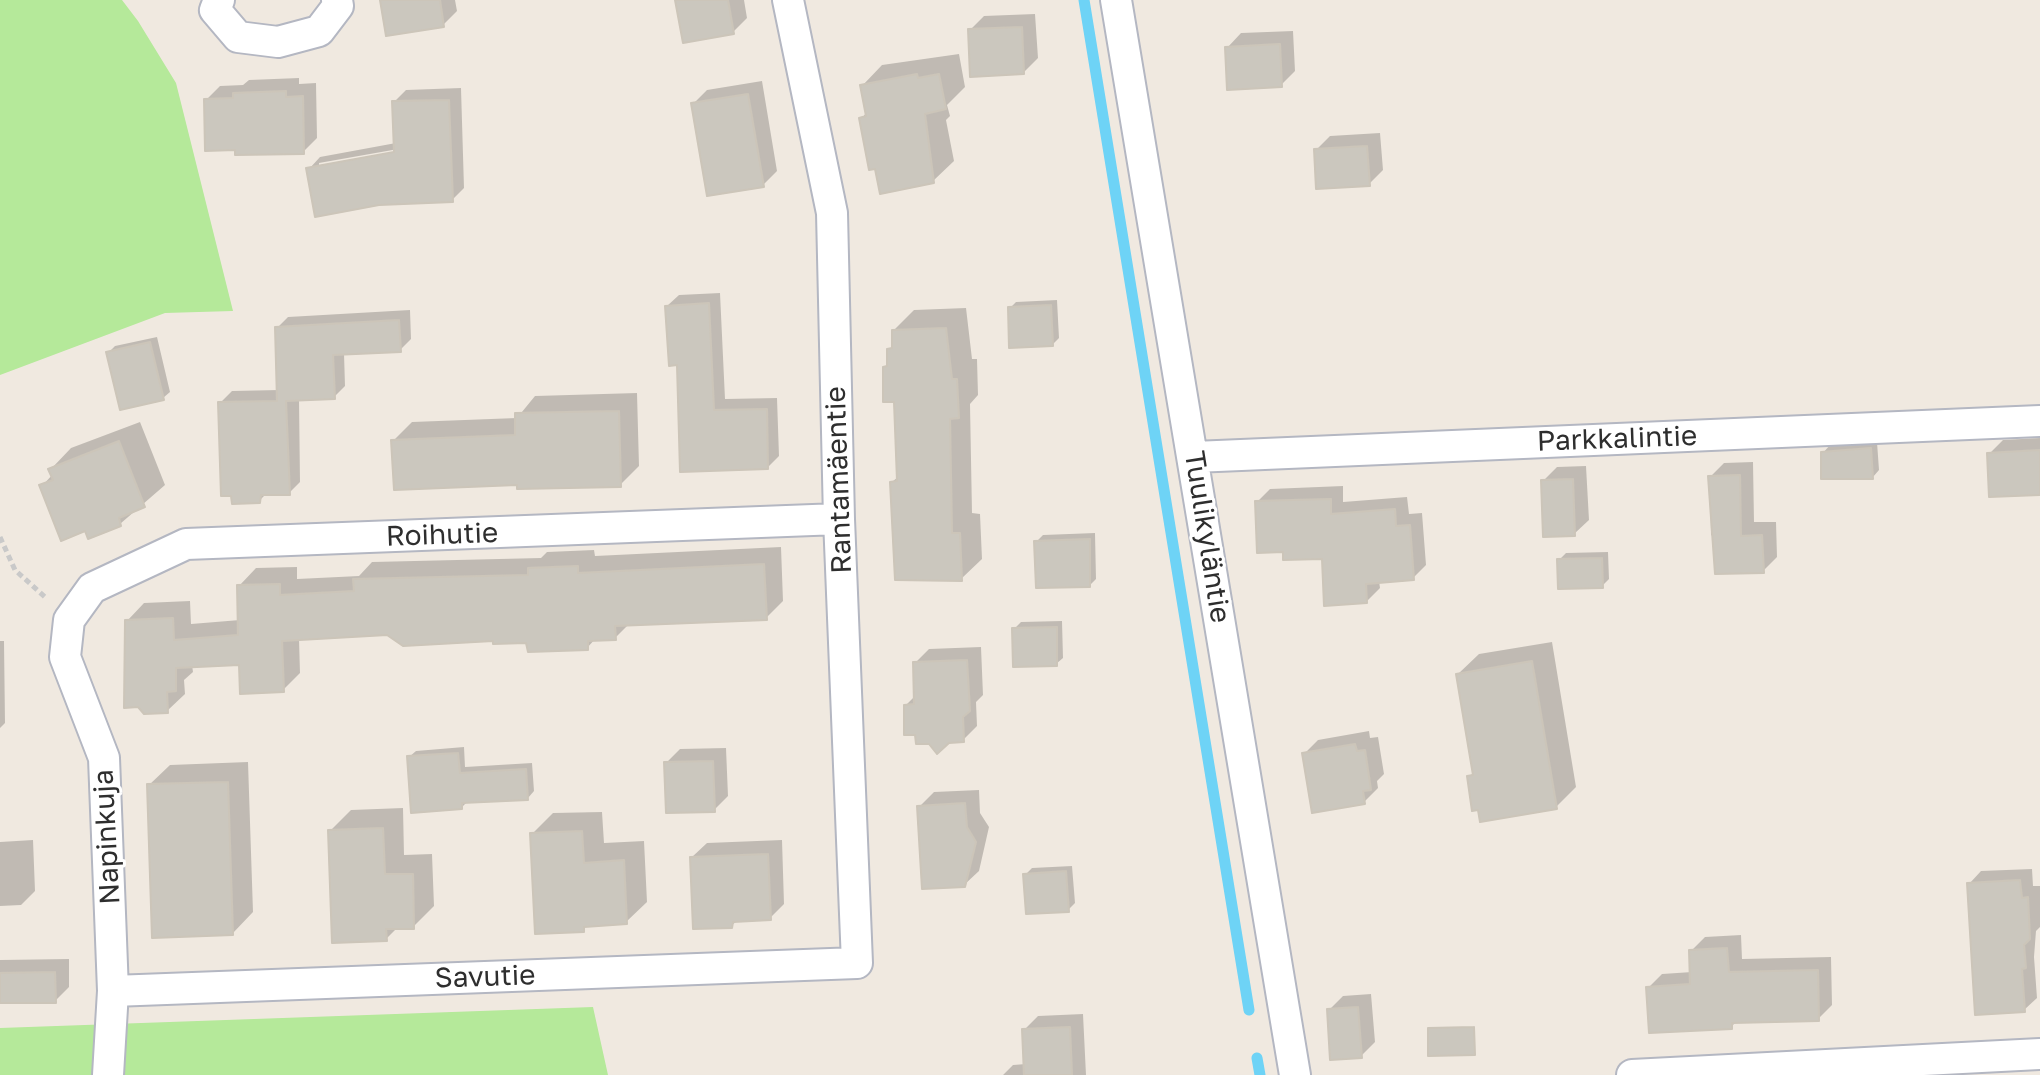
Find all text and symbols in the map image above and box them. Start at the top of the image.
street label: Rantamäentie [819,386,859,574]
street label: Parkkalintie [1536,419,1698,459]
street label: Tuulikyläntie [1177,449,1237,625]
street label: Roihutie [385,516,499,554]
street label: Napinkuja [87,769,127,905]
street label: Savutie [434,958,536,996]

